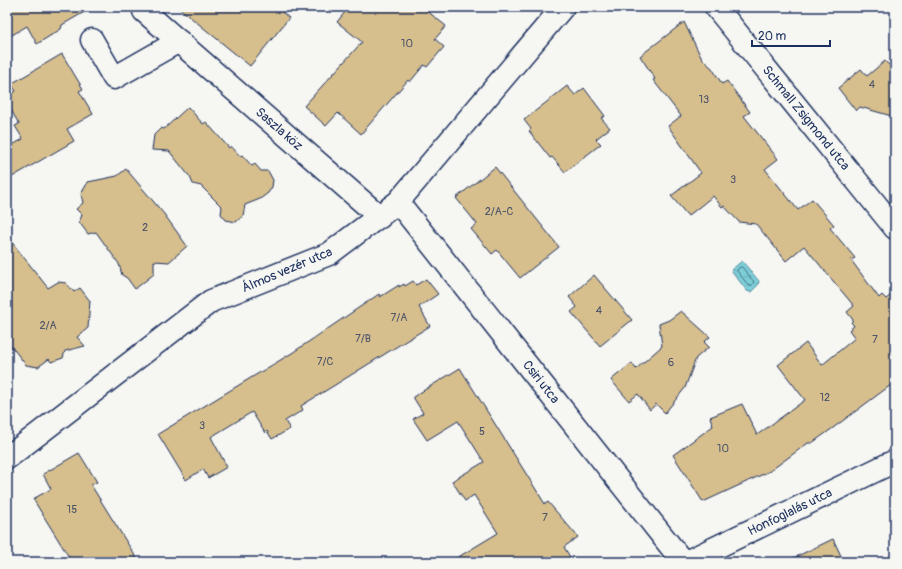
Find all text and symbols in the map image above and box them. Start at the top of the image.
scale bar [752,22,830,48]
text: 20 m [758,29,787,44]
house number: 10 [401,37,413,50]
street label: Schmall Zsigmond utca [759,63,853,173]
house number: 4 [869,78,876,91]
house number: 13 [699,93,709,106]
street label: Saszla köz [252,104,306,154]
house number: 3 [730,173,736,186]
house number: 2/A-C [485,205,514,218]
house number: 2 [142,221,148,234]
street label: Álmos vezér utca [239,244,335,296]
house number: 4 [596,304,603,317]
house number: 7/A [391,311,407,324]
house number: 2/A [39,319,57,332]
house number: 7/B [355,332,371,345]
house number: 7 [872,333,878,346]
house number: 7/C [317,355,333,368]
house number: 6 [668,356,674,369]
street label: Csiri utca [519,357,563,407]
house number: 12 [820,391,830,404]
house number: 3 [199,419,205,432]
house number: 5 [479,425,485,438]
house number: 10 [717,442,729,455]
street label: Honfoglalás utca [745,485,835,539]
house number: 15 [67,503,77,516]
house number: 7 [542,511,548,524]

